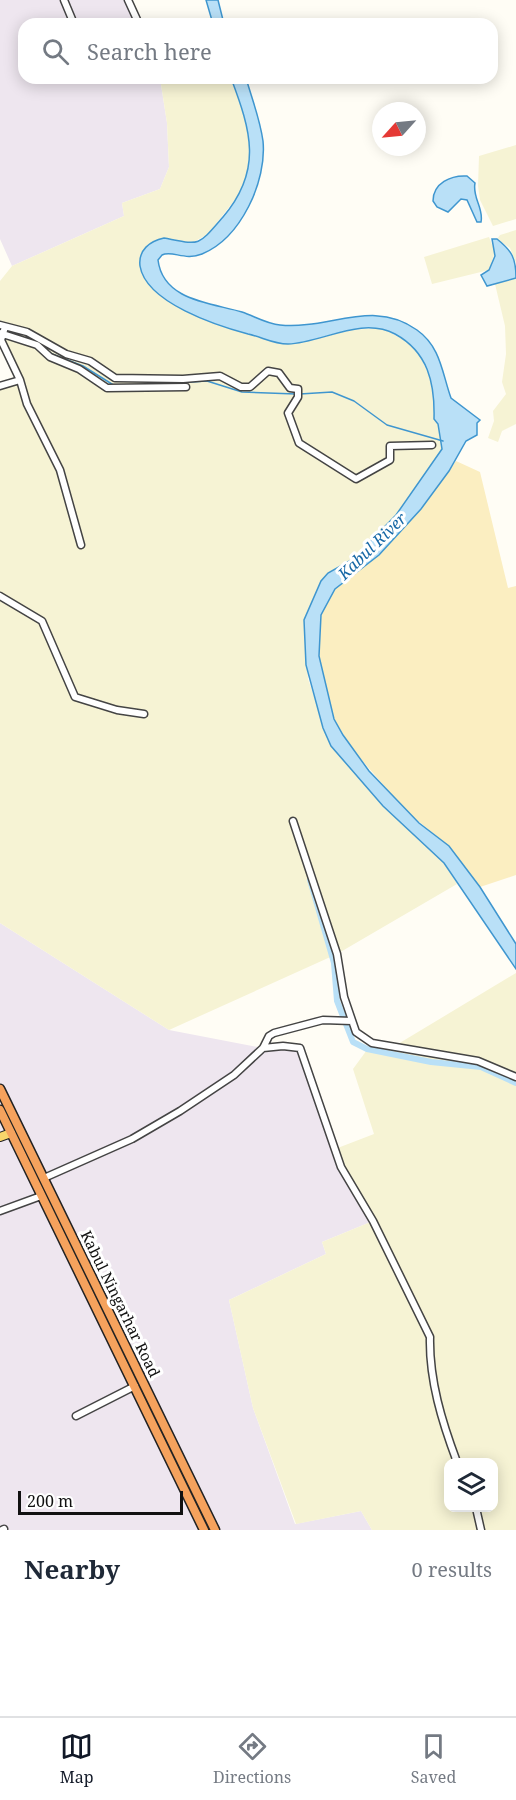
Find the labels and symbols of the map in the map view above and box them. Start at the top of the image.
north arrow [372,102,426,156]
water label: Kabul River [332,507,411,585]
street label: Kabul Ningarhar Road [77,1227,165,1380]
scale bar [18,1488,183,1516]

